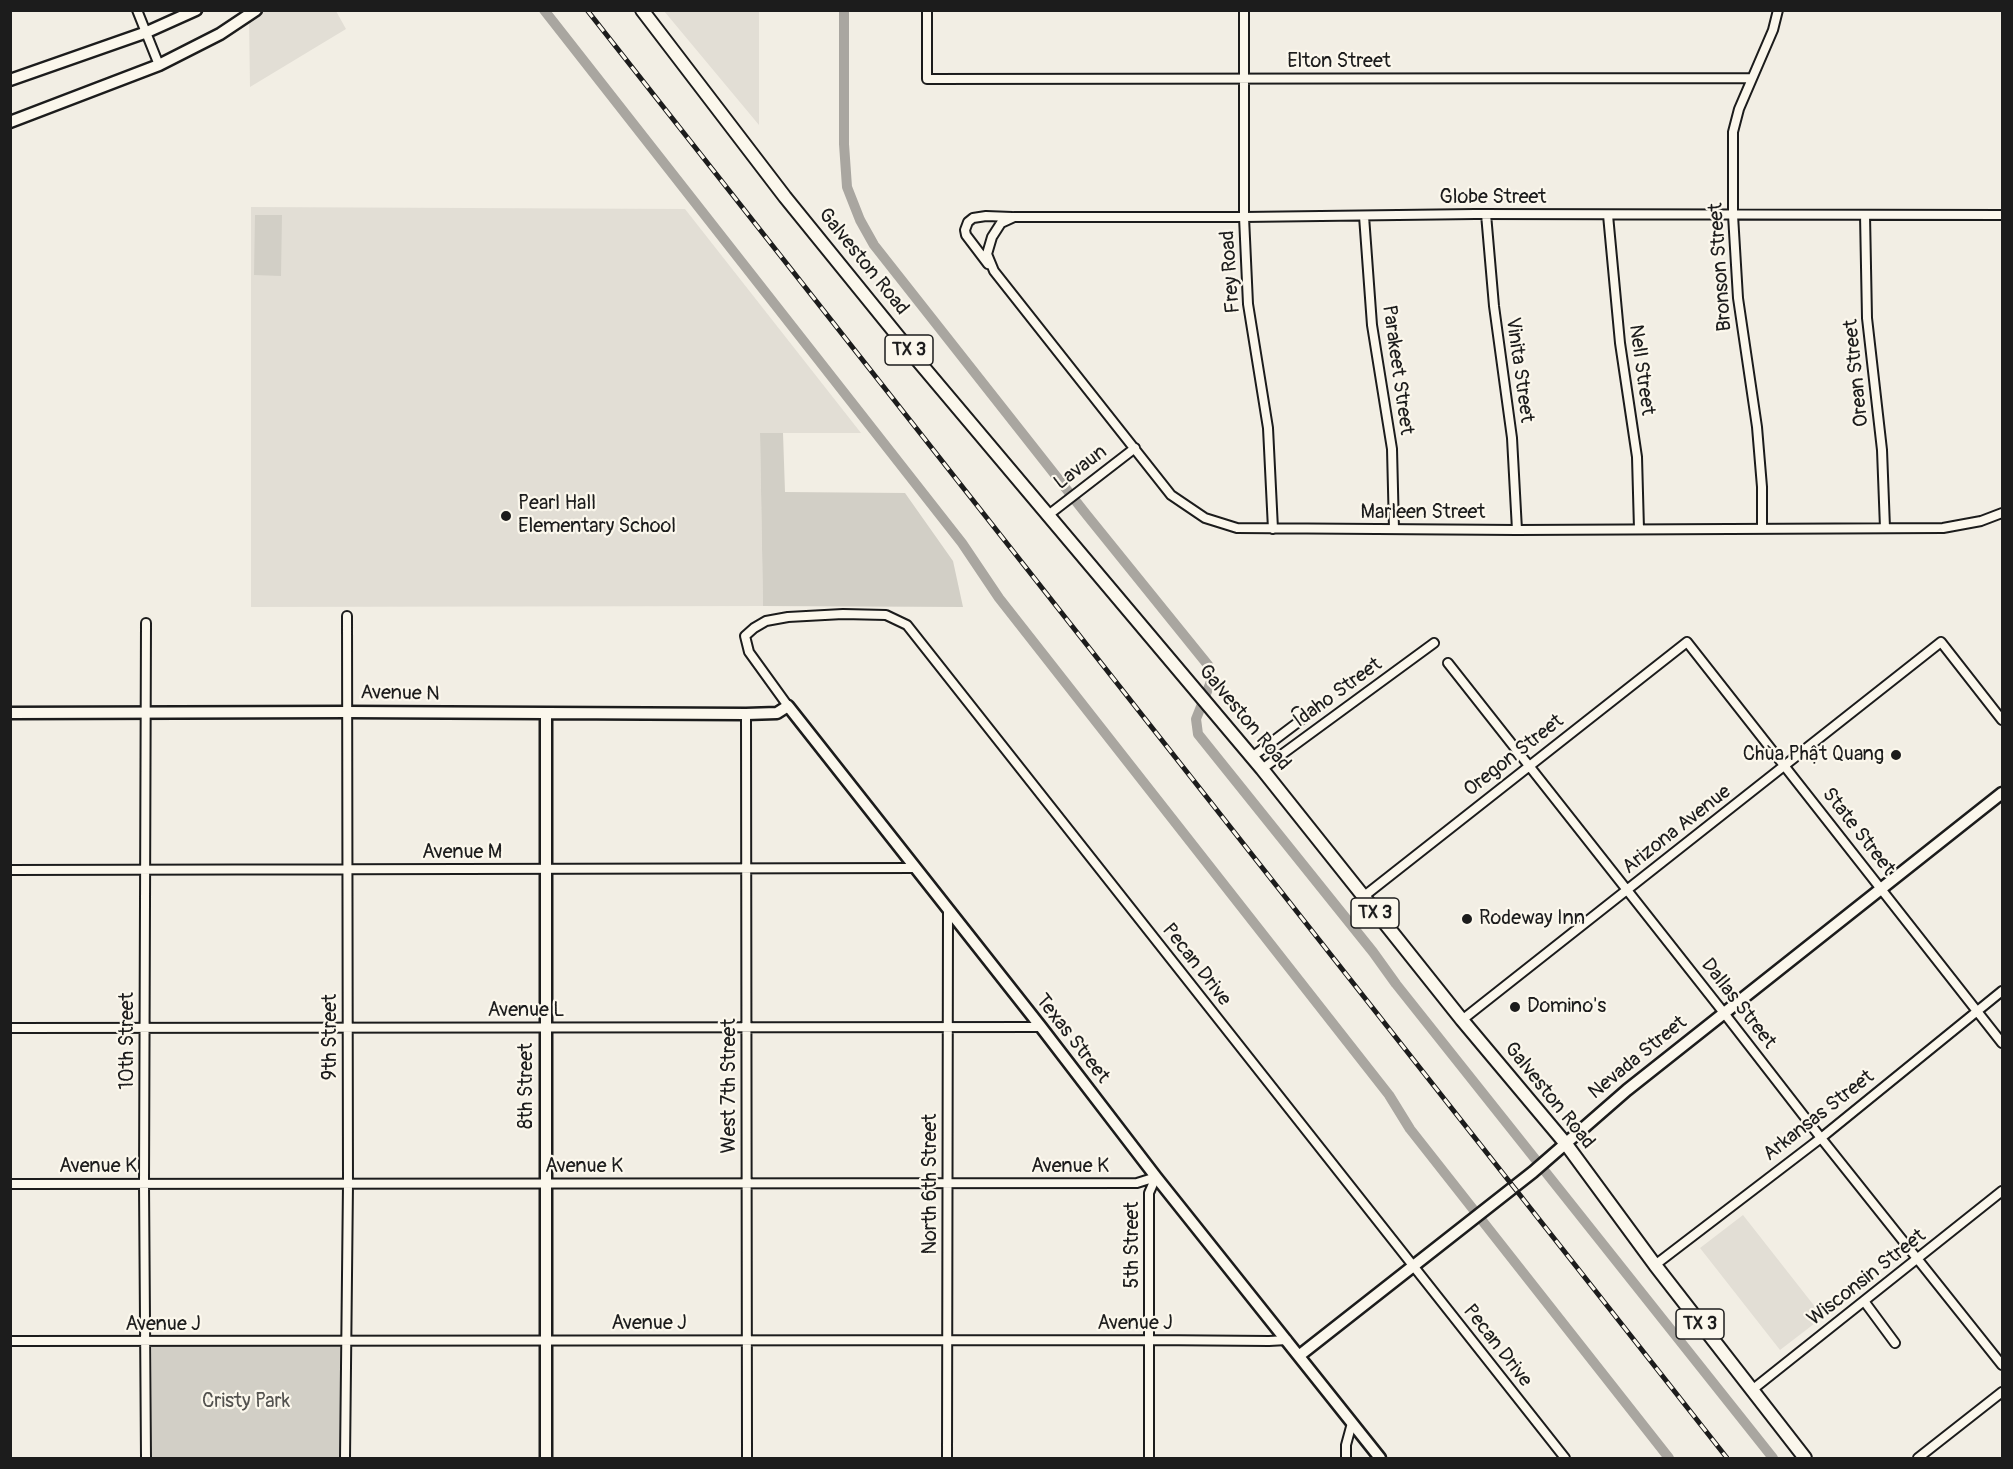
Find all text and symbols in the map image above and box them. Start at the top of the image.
street label: Elton Street [1287,50,1391,74]
street label: Globe Street [1440,186,1546,210]
street label: Bronson Street [1705,202,1737,332]
street label: Galveston Road [813,204,913,320]
street label: Frey Road [1216,230,1246,314]
street label: Parakeet Street [1376,304,1418,436]
street label: Vinita Street [1500,316,1538,424]
street label: Orean Street [1839,318,1875,428]
street label: Nell Street [1623,323,1659,417]
road number: TX 3 [885,335,933,365]
street label: Lavaun [1050,440,1112,496]
place label: Pearl Hall Elementary School [518,492,676,539]
street label: Marleen Street [1361,501,1485,525]
marker: Pearl Hall Elementary School [499,509,513,523]
street label: Idaho Street [1289,653,1387,733]
street label: Galveston Road [1193,660,1295,776]
street label: Avenue N [360,681,440,707]
street label: Oregon Street [1459,710,1569,802]
place label: Chùa Phật Quang [1743,743,1884,767]
marker: Chùa Phật Quang [1889,748,1903,762]
street label: Arizona Avenue [1618,780,1736,880]
street label: State Street [1816,783,1900,881]
street label: Avenue M [422,841,502,865]
road number: TX 3 [1351,898,1399,928]
place label: Rodeway Inn [1479,907,1585,931]
marker: Rodeway Inn [1460,912,1474,926]
street label: Pecan Drive [1156,919,1236,1011]
street label: Dallas Street [1695,954,1781,1054]
street label: Texas Street [1030,990,1114,1088]
street label: 10th Street [116,992,140,1090]
street label: 9th Street [319,994,343,1080]
place label: Domino's [1527,995,1606,1019]
street label: Avenue L [487,999,565,1023]
marker: Domino's [1508,1000,1522,1014]
street label: Nevada Street [1584,1011,1692,1105]
street label: West 7th Street [718,1019,742,1153]
street label: Galveston Road [1499,1038,1599,1154]
street label: 8th Street [515,1043,539,1129]
street label: Arkansas Street [1759,1065,1879,1167]
street label: North 6th Street [919,1114,943,1254]
street label: Avenue K [59,1155,137,1179]
street label: Avenue K [545,1155,623,1179]
street label: Avenue K [1031,1155,1109,1179]
street label: 5th Street [1121,1202,1145,1288]
street label: Wisconsin Street [1803,1224,1931,1332]
street label: Pecan Drive [1457,1300,1537,1392]
road number: TX 3 [1676,1309,1724,1339]
street label: Avenue J [611,1312,687,1336]
street label: Avenue J [1097,1312,1173,1336]
street label: Avenue J [125,1313,201,1337]
park label: Cristy Park [202,1390,290,1414]

